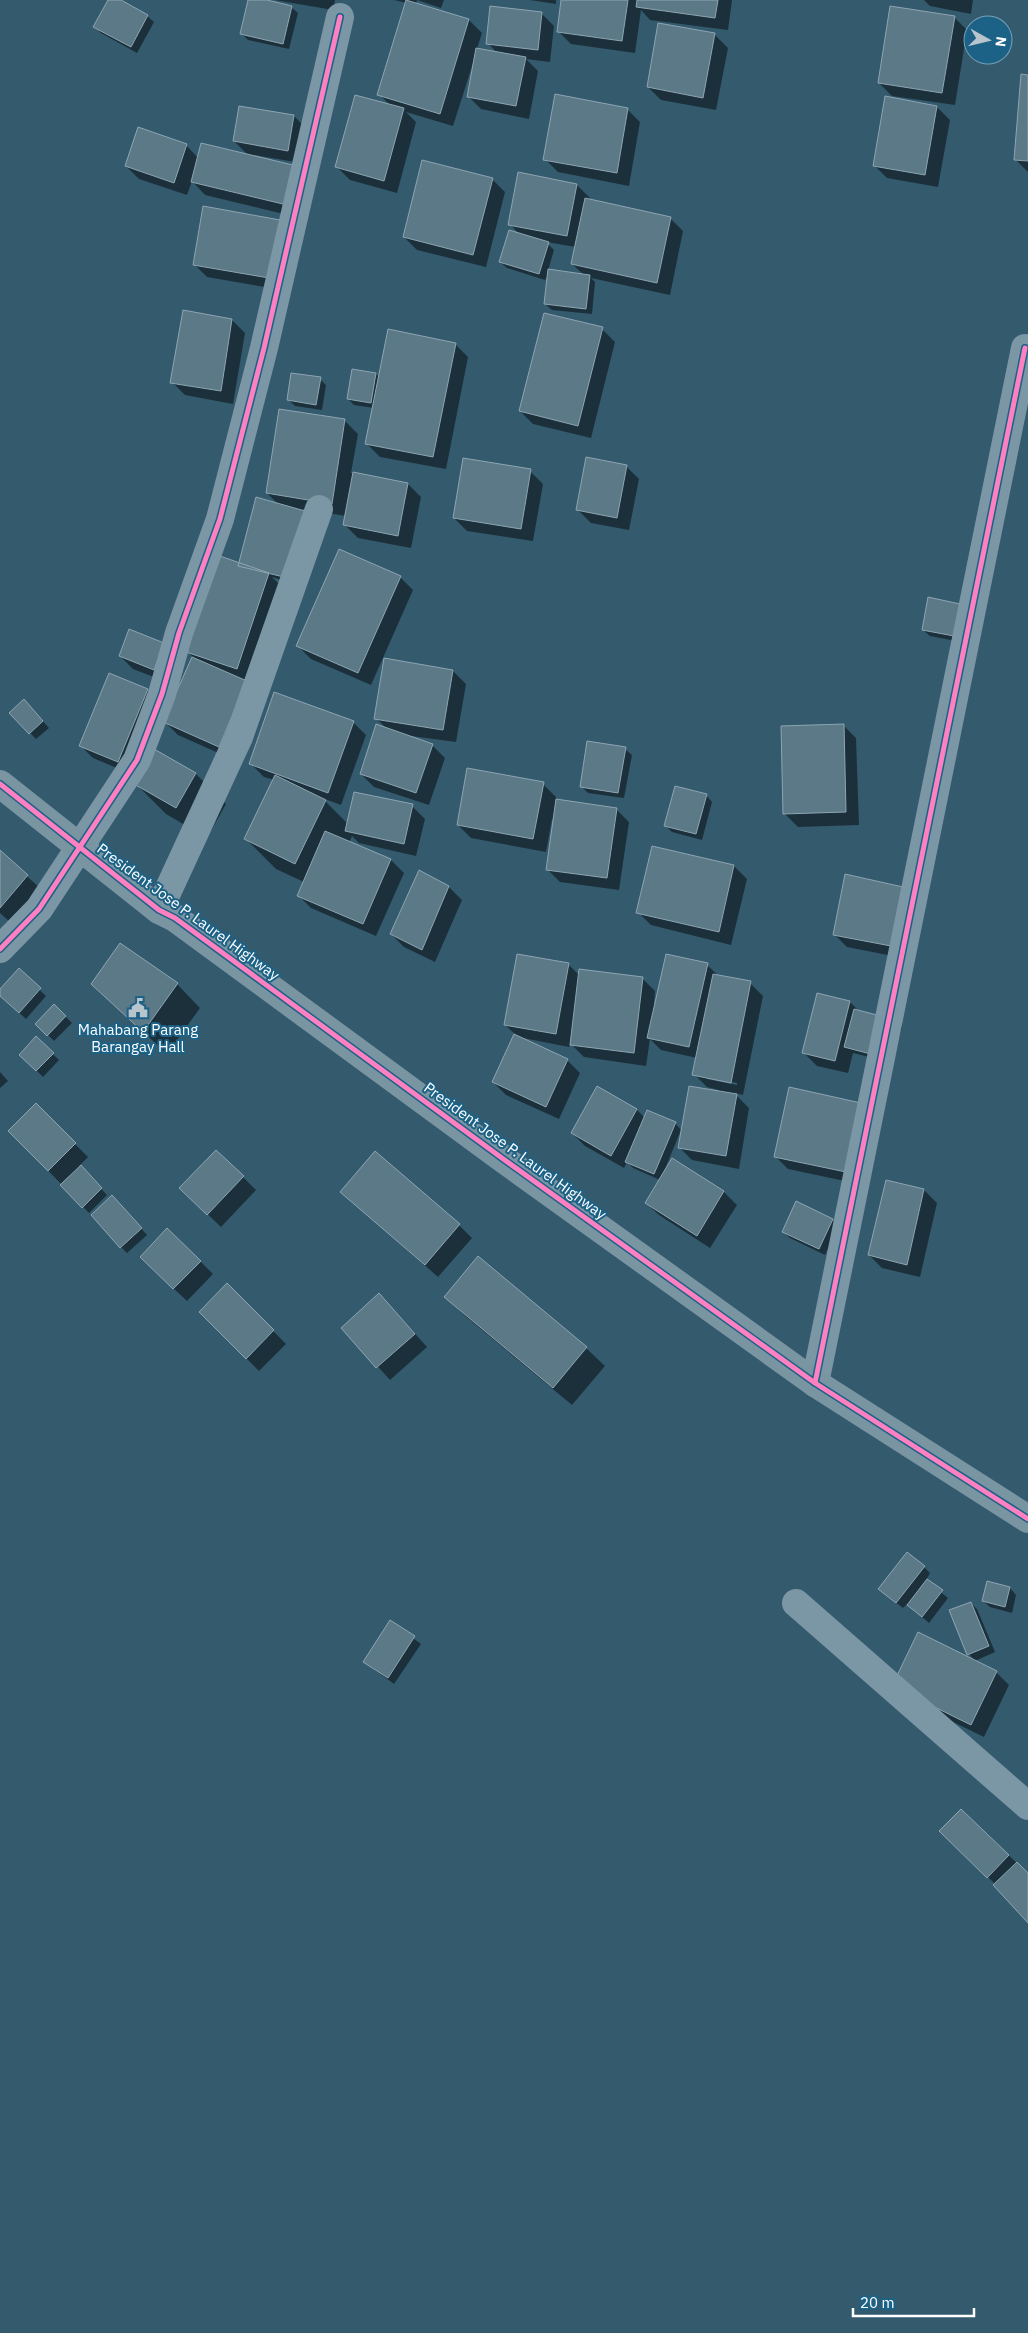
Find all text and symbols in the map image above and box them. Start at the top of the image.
north arrow [963,15,1013,65]
text: N [991,36,1010,48]
street label: President Jose P. Laurel Highway [93,839,284,985]
public building icon: Mahabang Parang Barangay Hall [127,997,149,1019]
place label: Mahabang Parang Barangay Hall [78,1020,198,1056]
street label: President Jose P. Laurel Highway [420,1078,611,1224]
scale bar [853,2286,974,2318]
text: 20 m [860,2293,895,2312]

